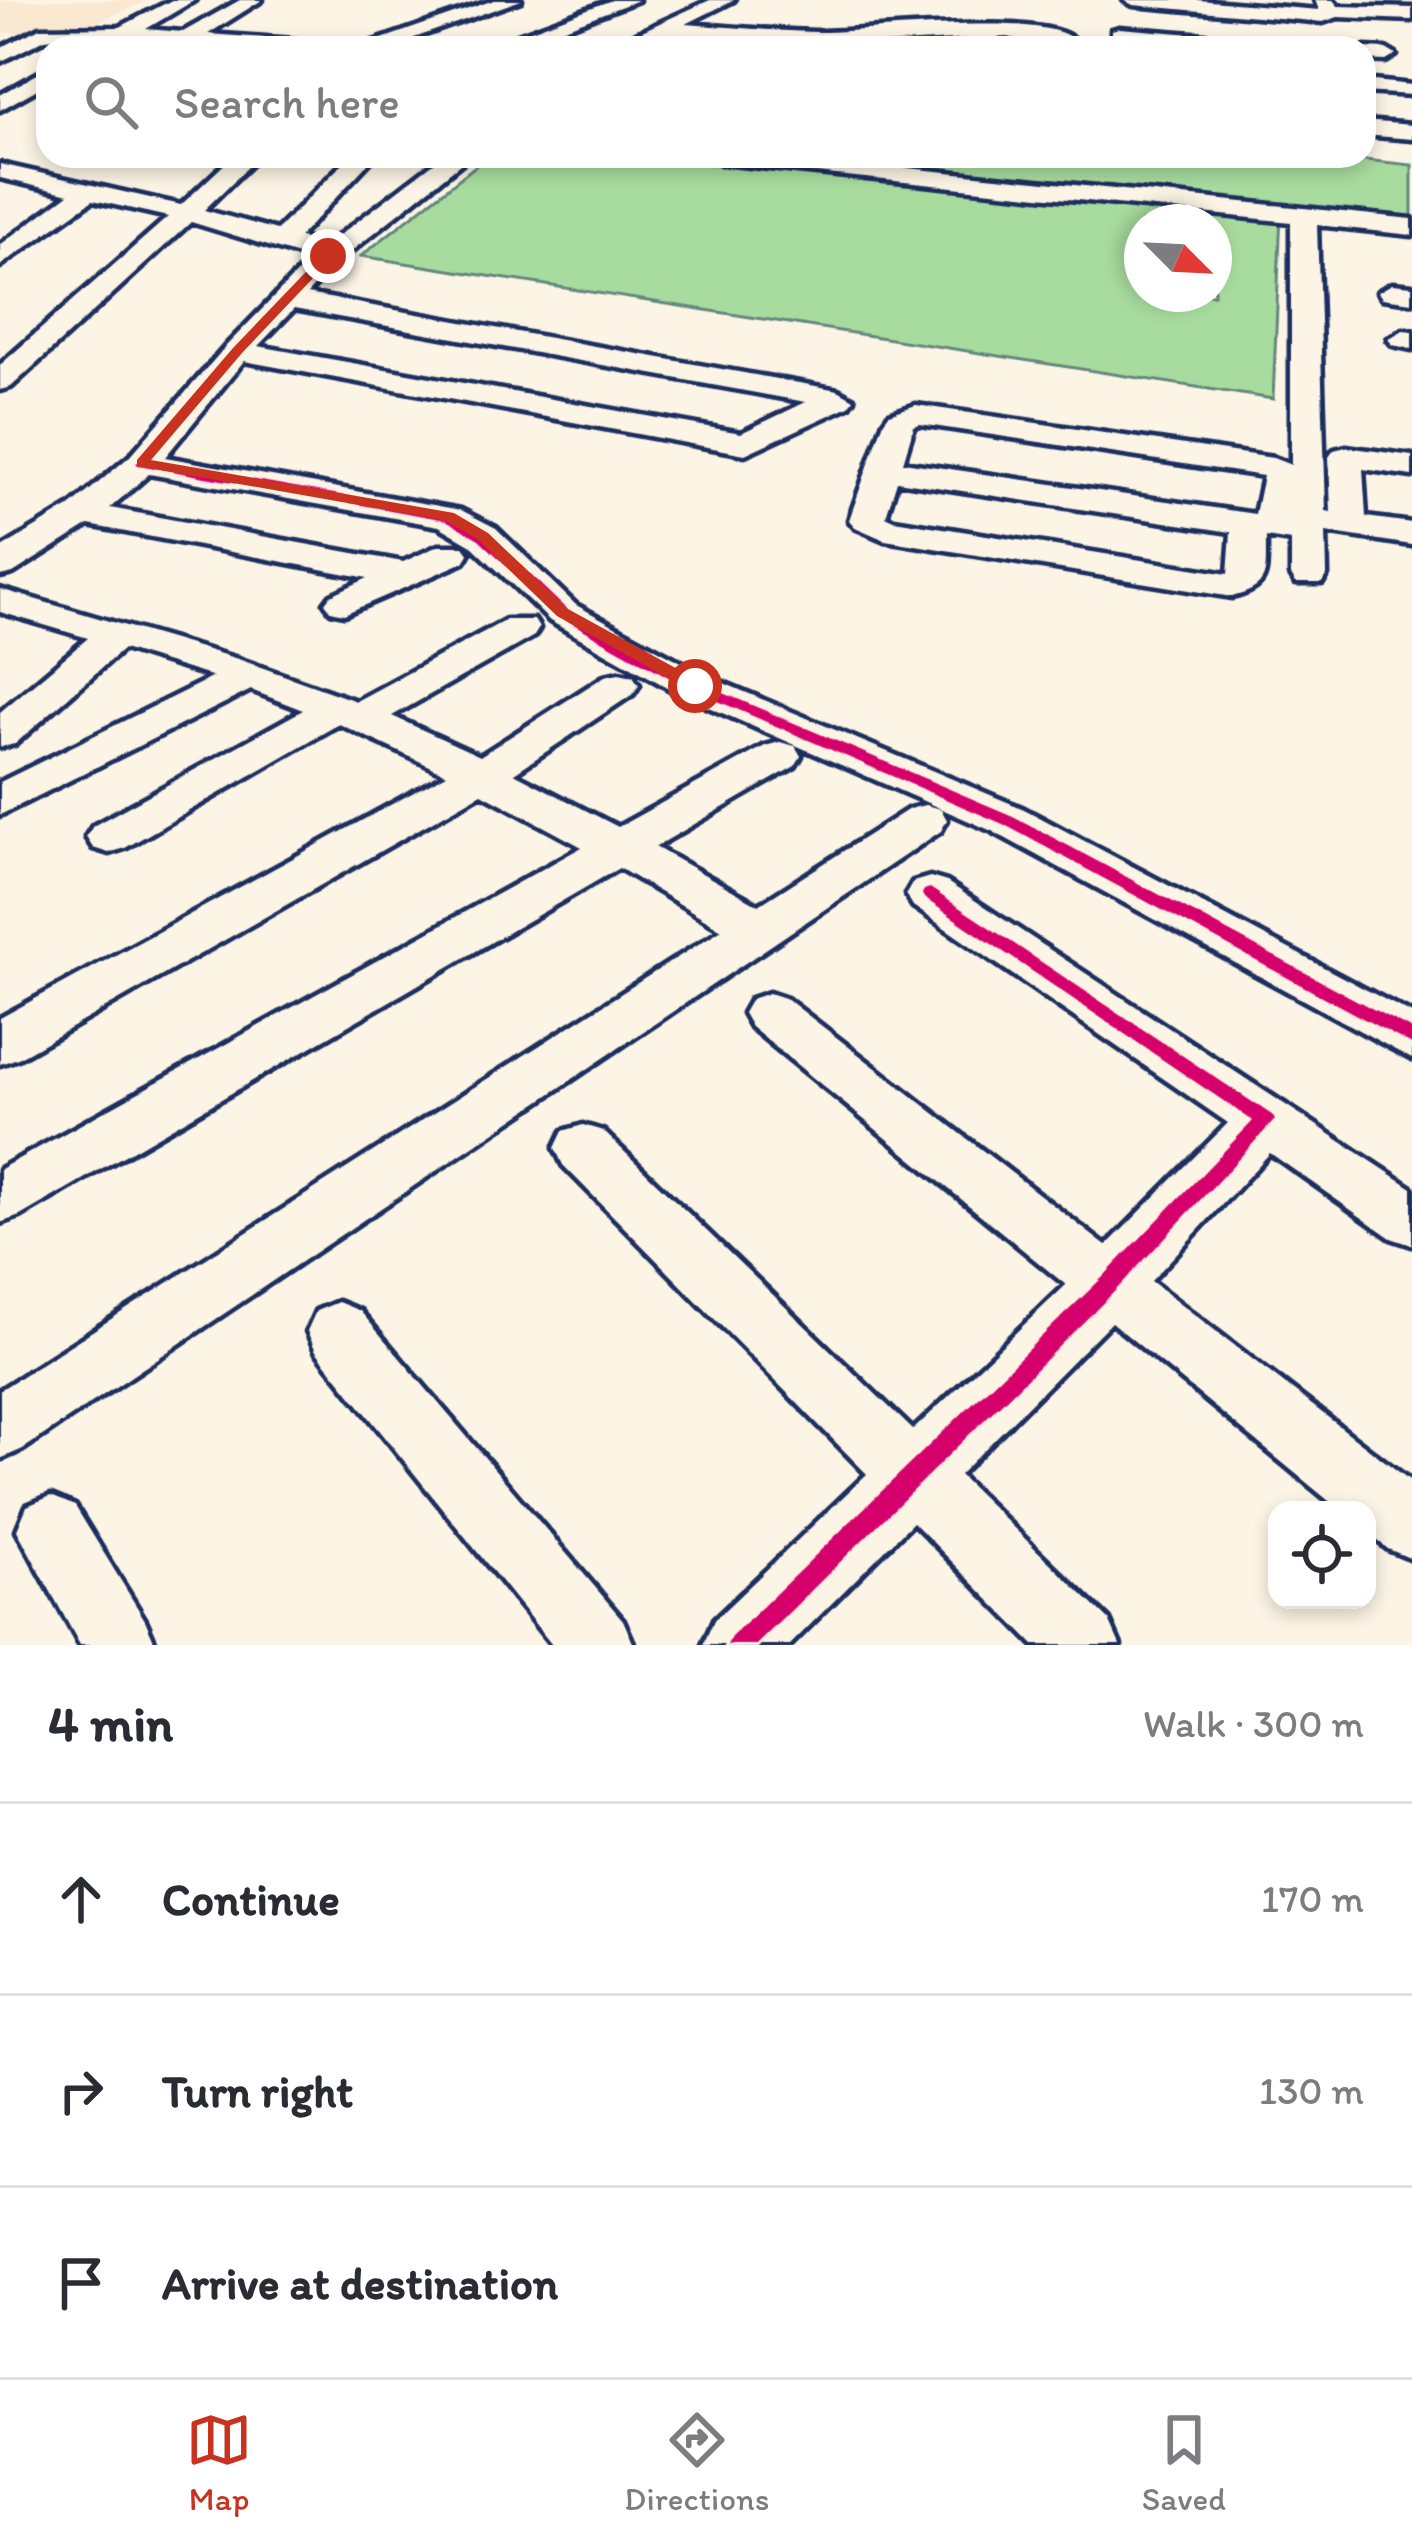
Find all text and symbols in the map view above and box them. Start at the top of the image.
search box [36,36,1376,168]
icon: search [78,69,144,135]
text: Search here [174,75,400,129]
north arrow [1124,204,1232,312]
route end [301,229,355,283]
route start [668,659,722,713]
map controls [1268,1501,1376,1609]
button: locate [1268,1501,1376,1609]
text: 4 min [48,1693,173,1754]
text: Walk · 300 m [1143,1700,1364,1747]
icon: ahead [48,1866,114,1932]
text: Continue [162,1872,340,1926]
text: 170 m [1261,1875,1364,1922]
icon: right [48,2058,114,2124]
text: Turn right [162,2064,353,2118]
text: 130 m [1259,2067,1364,2114]
icon: arrive [48,2250,114,2316]
text: Arrive at destination [162,2256,558,2310]
tab: Map [186,2407,252,2518]
tab: Directions [624,2407,769,2518]
tab: Saved [1142,2407,1226,2518]

